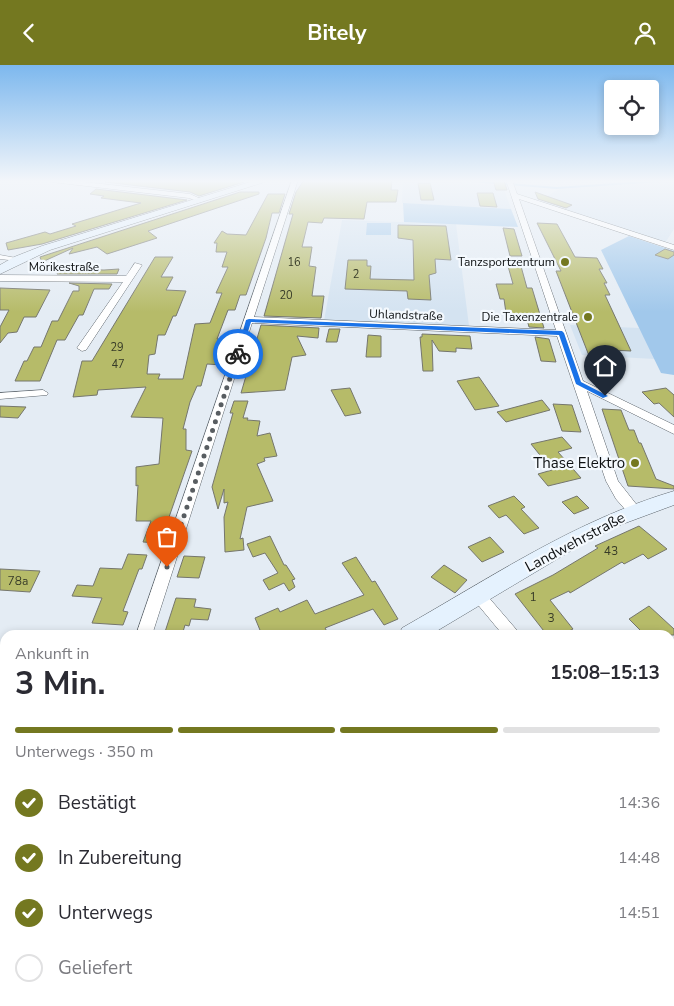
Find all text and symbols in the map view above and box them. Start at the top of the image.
text: Bitely [307,18,367,48]
icon: back [15,19,43,47]
icon: person [631,19,659,47]
map controls [604,80,659,135]
button: locate [604,80,659,135]
place label: Tanzsportzentrum [458,254,555,270]
house number: 16 [287,255,301,270]
marker: Tanzsportzentrum [559,256,571,268]
street label: Mörikestraße [29,259,99,275]
house number: 2 [353,267,359,282]
house number: 20 [279,288,293,303]
street label: Uhlandstraße [369,306,443,324]
place label: Die Taxenzentrale [482,309,578,325]
marker: Die Taxenzentrale [582,311,594,323]
courier [213,329,263,379]
house number: 29 [110,340,124,355]
icon: bike [224,340,252,368]
pin [584,345,626,396]
icon: home [591,352,619,380]
house number: 47 [111,357,125,372]
place label: Thase Elektro [533,453,625,473]
marker: Thase Elektro [629,457,641,469]
street label: Landwehrstraße [522,507,628,577]
pin [146,516,188,567]
icon: bag [153,523,181,551]
house number: 43 [604,543,618,559]
house number: 78a [8,573,28,589]
house number: 1 [529,589,537,605]
house number: 3 [547,610,555,626]
text: Ankunft in [15,643,89,665]
text: 15:08–15:13 [550,660,660,686]
text: 3 Min. [15,662,105,705]
text: Unterwegs · 350 m [15,741,153,763]
icon: check [15,789,43,817]
text: Bestätigt [58,790,136,816]
text: 14:36 [618,792,660,814]
icon: check [15,844,43,872]
text: In Zubereitung [58,845,182,871]
text: 14:48 [618,847,660,869]
icon: check [15,899,43,927]
text: Unterwegs [58,900,153,926]
text: 14:51 [618,902,660,924]
text: Geliefert [58,955,132,981]

